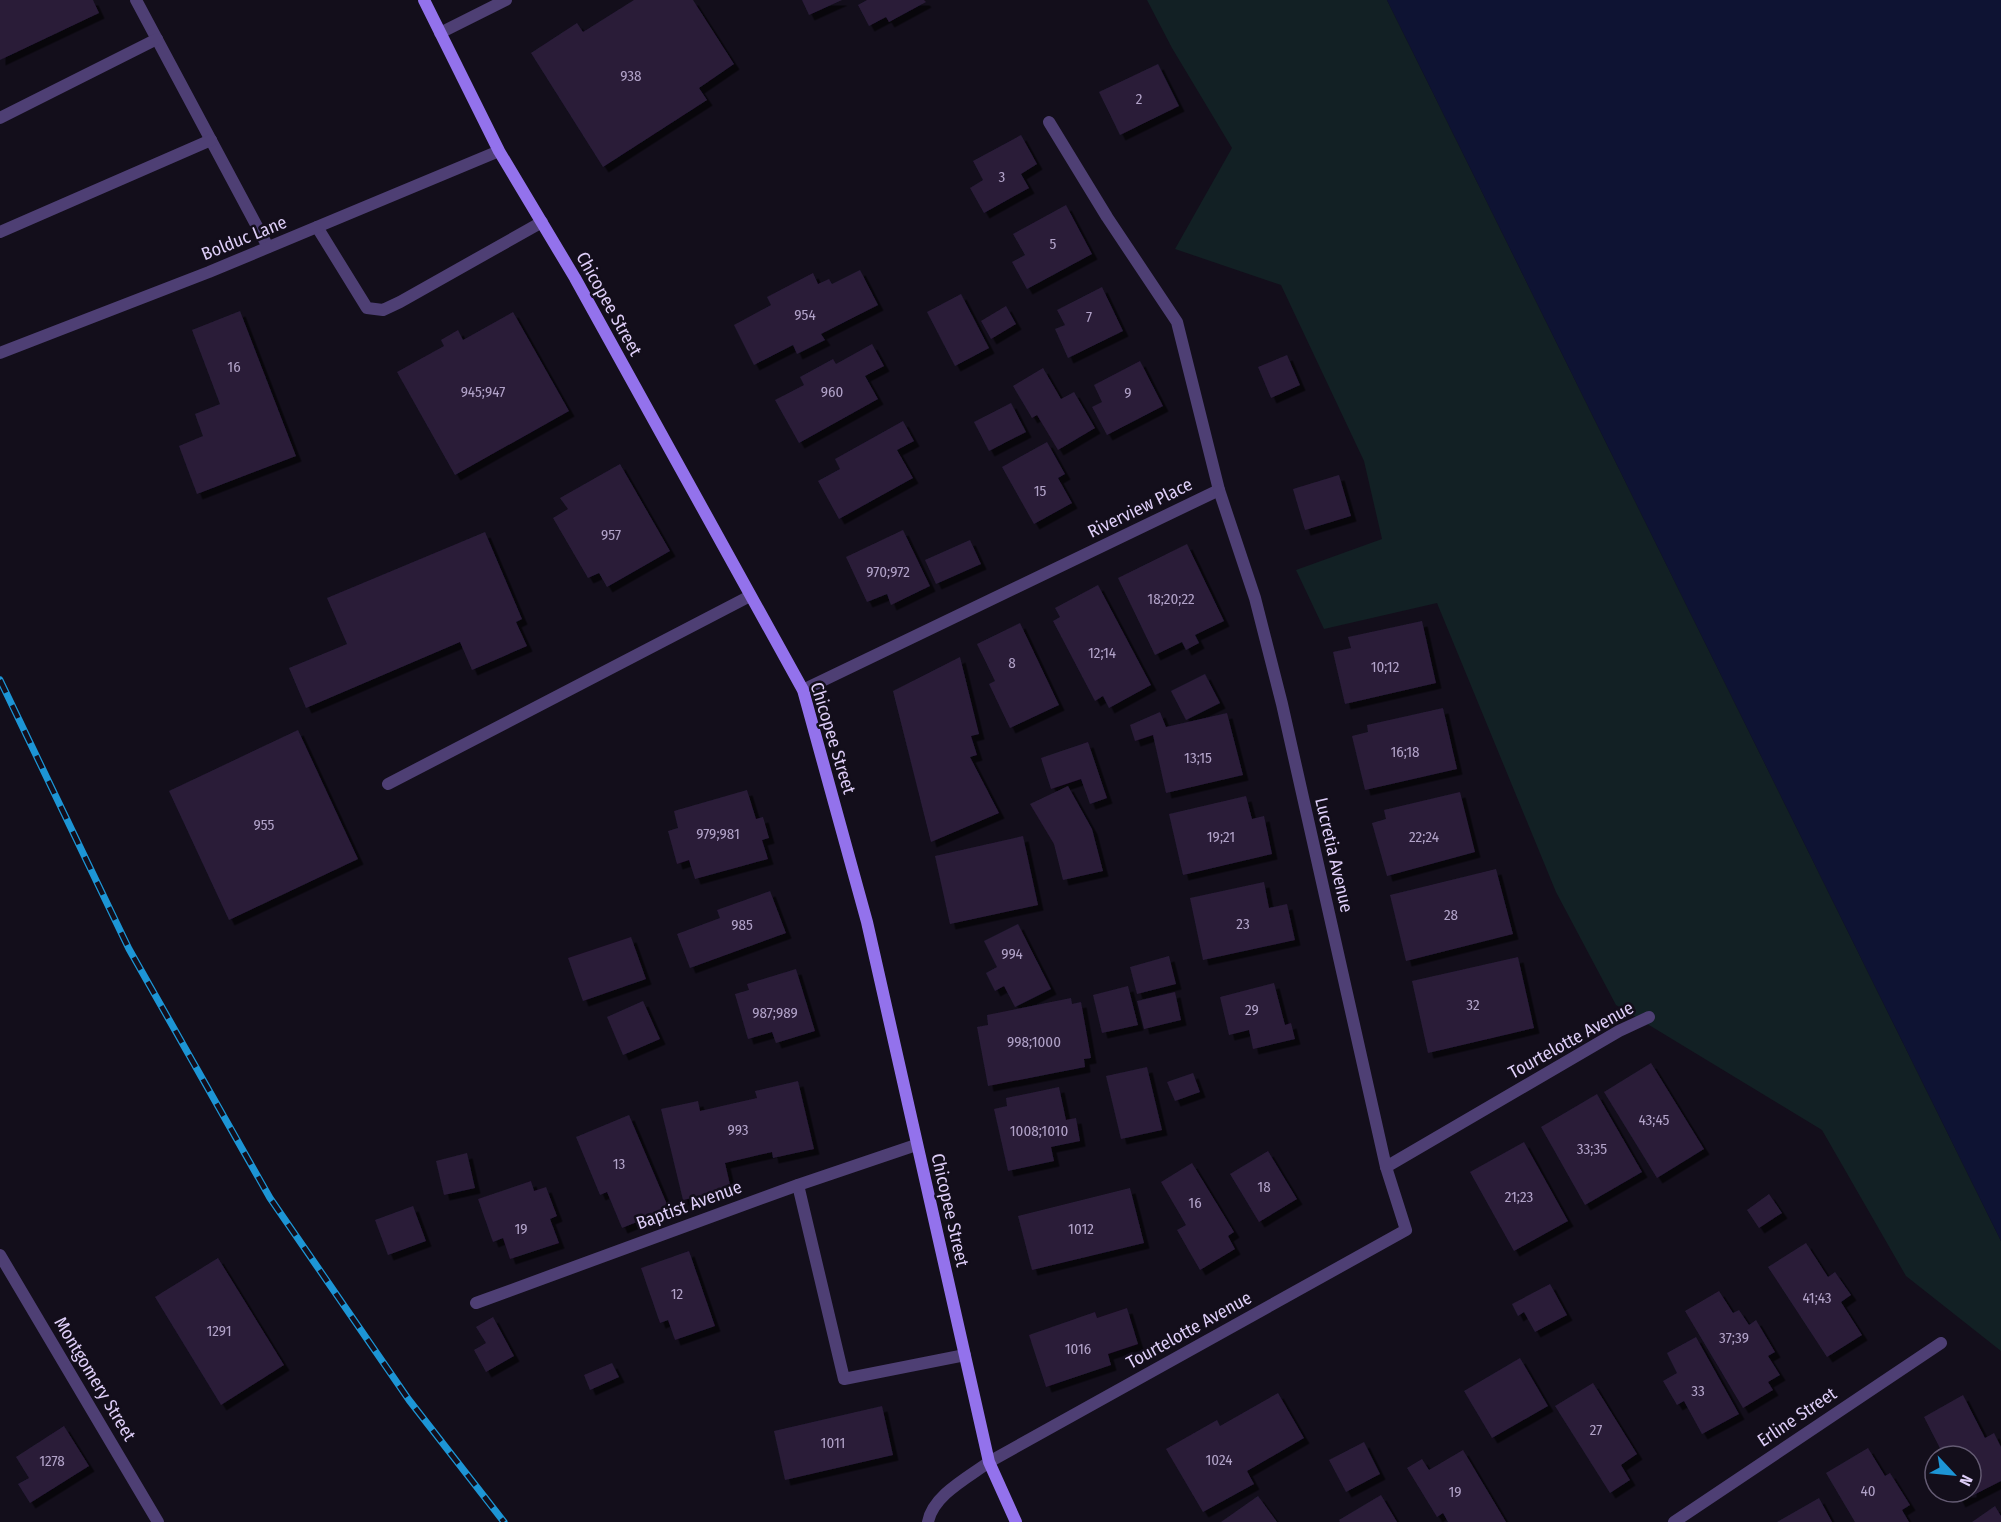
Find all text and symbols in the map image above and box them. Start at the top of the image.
house number: 938 [620,67,642,85]
house number: 2 [1136,90,1143,108]
house number: 3 [999,168,1006,186]
street label: Bolduc Lane [198,211,290,265]
house number: 5 [1050,235,1057,253]
street label: Chicopee Street [571,248,647,360]
house number: 954 [794,306,816,324]
house number: 7 [1086,308,1092,326]
house number: 16 [227,358,241,376]
house number: 945;947 [461,383,505,401]
house number: 960 [821,383,843,401]
house number: 9 [1124,384,1132,402]
street label: Riverview Place [1084,473,1196,543]
house number: 15 [1034,482,1046,500]
house number: 957 [601,526,621,544]
house number: 970;972 [866,563,910,581]
house number: 18;20;22 [1147,590,1195,608]
house number: 12;14 [1088,644,1116,662]
house number: 8 [1008,654,1016,672]
house number: 10;12 [1371,658,1400,676]
street label: Chicopee Street [806,679,860,797]
house number: 16;18 [1390,743,1420,761]
house number: 13;15 [1184,749,1212,767]
street label: Lucretia Avenue [1310,795,1358,915]
house number: 955 [254,816,275,834]
house number: 979;981 [696,825,740,843]
house number: 19;21 [1207,828,1235,846]
house number: 22;24 [1409,828,1439,846]
house number: 28 [1444,906,1458,924]
house number: 23 [1236,915,1250,933]
house number: 985 [731,916,753,934]
house number: 994 [1001,945,1023,963]
house number: 32 [1466,996,1480,1014]
street label: Tourtelotte Avenue [1505,996,1638,1084]
house number: 29 [1245,1001,1259,1019]
house number: 987;989 [752,1004,798,1022]
house number: 998;1000 [1007,1033,1061,1051]
house number: 43;45 [1639,1111,1670,1129]
house number: 993 [727,1121,749,1139]
house number: 1008;1010 [1010,1122,1068,1140]
house number: 33;35 [1577,1140,1607,1158]
street label: Chicopee Street [926,1151,974,1269]
house number: 13 [613,1155,626,1173]
street label: Baptist Avenue [633,1176,745,1234]
house number: 18 [1257,1178,1271,1196]
house number: 21;23 [1505,1188,1534,1206]
house number: 16 [1188,1194,1202,1212]
house number: 19 [514,1220,528,1238]
house number: 1012 [1068,1220,1094,1238]
house number: 12 [671,1285,684,1303]
street label: Tourtelotte Avenue [1123,1286,1256,1374]
house number: 41;43 [1802,1289,1832,1307]
street label: Montgomery Street [49,1313,141,1445]
house number: 1291 [206,1322,232,1340]
house number: 37;39 [1719,1329,1749,1347]
house number: 1016 [1065,1340,1091,1358]
house number: 33 [1691,1382,1705,1400]
street label: Erline Street [1753,1382,1841,1451]
house number: 27 [1590,1421,1602,1439]
house number: 1011 [821,1434,845,1452]
north arrow [1923,1444,1983,1504]
house number: 1024 [1205,1451,1233,1469]
house number: 1278 [39,1452,65,1470]
text: N [1955,1472,1977,1489]
house number: 40 [1860,1482,1876,1500]
house number: 19 [1448,1483,1462,1501]

